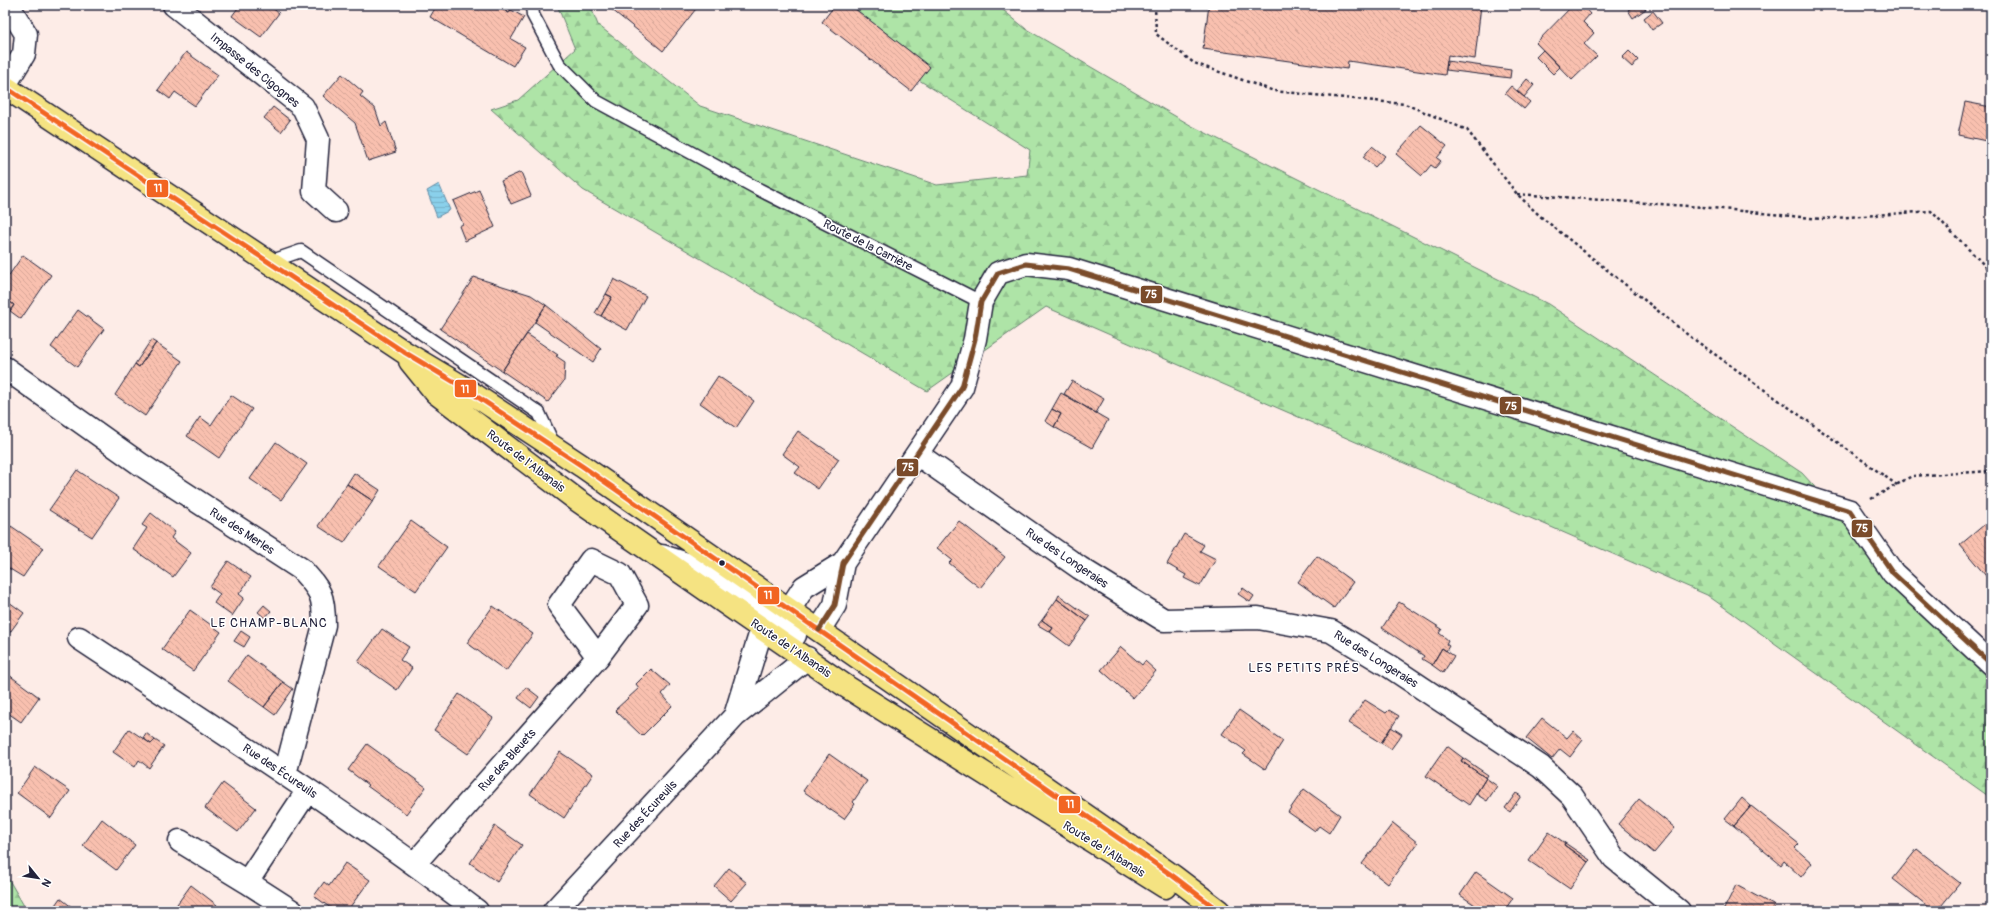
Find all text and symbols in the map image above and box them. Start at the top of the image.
street label: Impasse des Cigognes [207,30,303,111]
line badge: 11 [146,179,169,198]
text: 11 [154,182,162,195]
street label: Route de la Carrière [821,216,915,274]
line badge: 75 [1140,285,1163,304]
text: 75 [1145,288,1157,301]
line badge: 11 [454,379,477,398]
text: 11 [461,383,469,396]
line badge: 75 [1499,396,1522,415]
text: 75 [1505,400,1517,413]
street label: Route de l'Albanais [484,427,568,496]
line badge: 75 [896,458,919,477]
text: 75 [902,461,914,474]
street label: Rue des Merles [206,505,278,558]
line badge: 75 [1851,519,1873,538]
text: 75 [1856,522,1868,535]
street label: Rue des Longeraies [1023,525,1111,592]
unlabelled marker [717,558,727,568]
line badge: 11 [757,586,780,605]
text: 11 [764,589,772,602]
district label: LE CHAMP-BLANC [210,615,328,631]
street label: Route de l'Albanais [747,616,834,681]
street label: Rue des Longeraies [1331,627,1421,692]
district label: LES PETITS PRÉS [1248,660,1360,676]
street label: Rue des Bleuets [475,725,540,795]
street label: Rue des Écureuils [240,740,321,802]
street label: Rue des Écureuils [610,776,681,851]
line badge: 11 [1058,795,1081,814]
text: 11 [1066,798,1074,811]
street label: Route de l'Albanais [1060,818,1148,881]
north arrow [18,858,58,898]
text: N [38,876,54,890]

